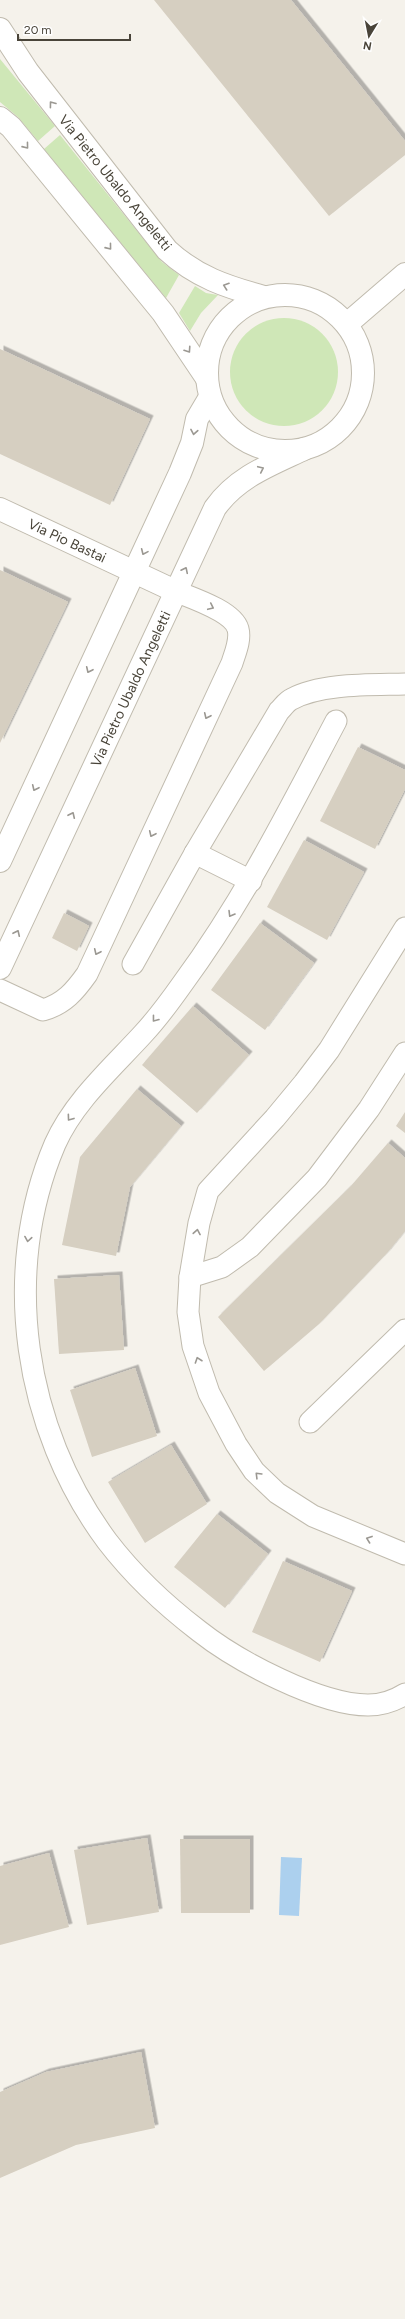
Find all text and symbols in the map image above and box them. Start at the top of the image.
scale bar [18,16,130,42]
north arrow [349,16,389,56]
text: 20 m [24,23,52,37]
text: N [362,38,373,52]
one-way arrow [50,101,57,108]
street label: Via Pietro Ubaldo Angeletti [55,112,175,254]
one-way arrow [22,142,29,149]
one-way arrow [104,242,111,249]
one-way arrow [223,282,230,291]
one-way arrow [183,346,191,353]
one-way arrow [191,429,199,435]
one-way arrow [257,466,264,474]
street label: Via Pio Bastai [25,515,109,567]
one-way arrow [141,547,149,555]
one-way arrow [180,567,188,575]
one-way arrow [207,602,214,610]
street label: Via Pietro Ubaldo Angeletti [87,608,175,770]
one-way arrow [86,665,94,673]
one-way arrow [204,712,212,720]
one-way arrow [32,783,40,791]
one-way arrow [67,812,75,820]
one-way arrow [149,830,157,837]
one-way arrow [229,910,236,917]
one-way arrow [12,930,20,937]
one-way arrow [94,947,102,955]
one-way arrow [153,1015,160,1022]
one-way arrow [67,1114,75,1121]
one-way arrow [192,1229,201,1235]
one-way arrow [24,1236,33,1243]
one-way arrow [194,1357,203,1364]
one-way arrow [255,1472,263,1480]
one-way arrow [366,1535,373,1544]

